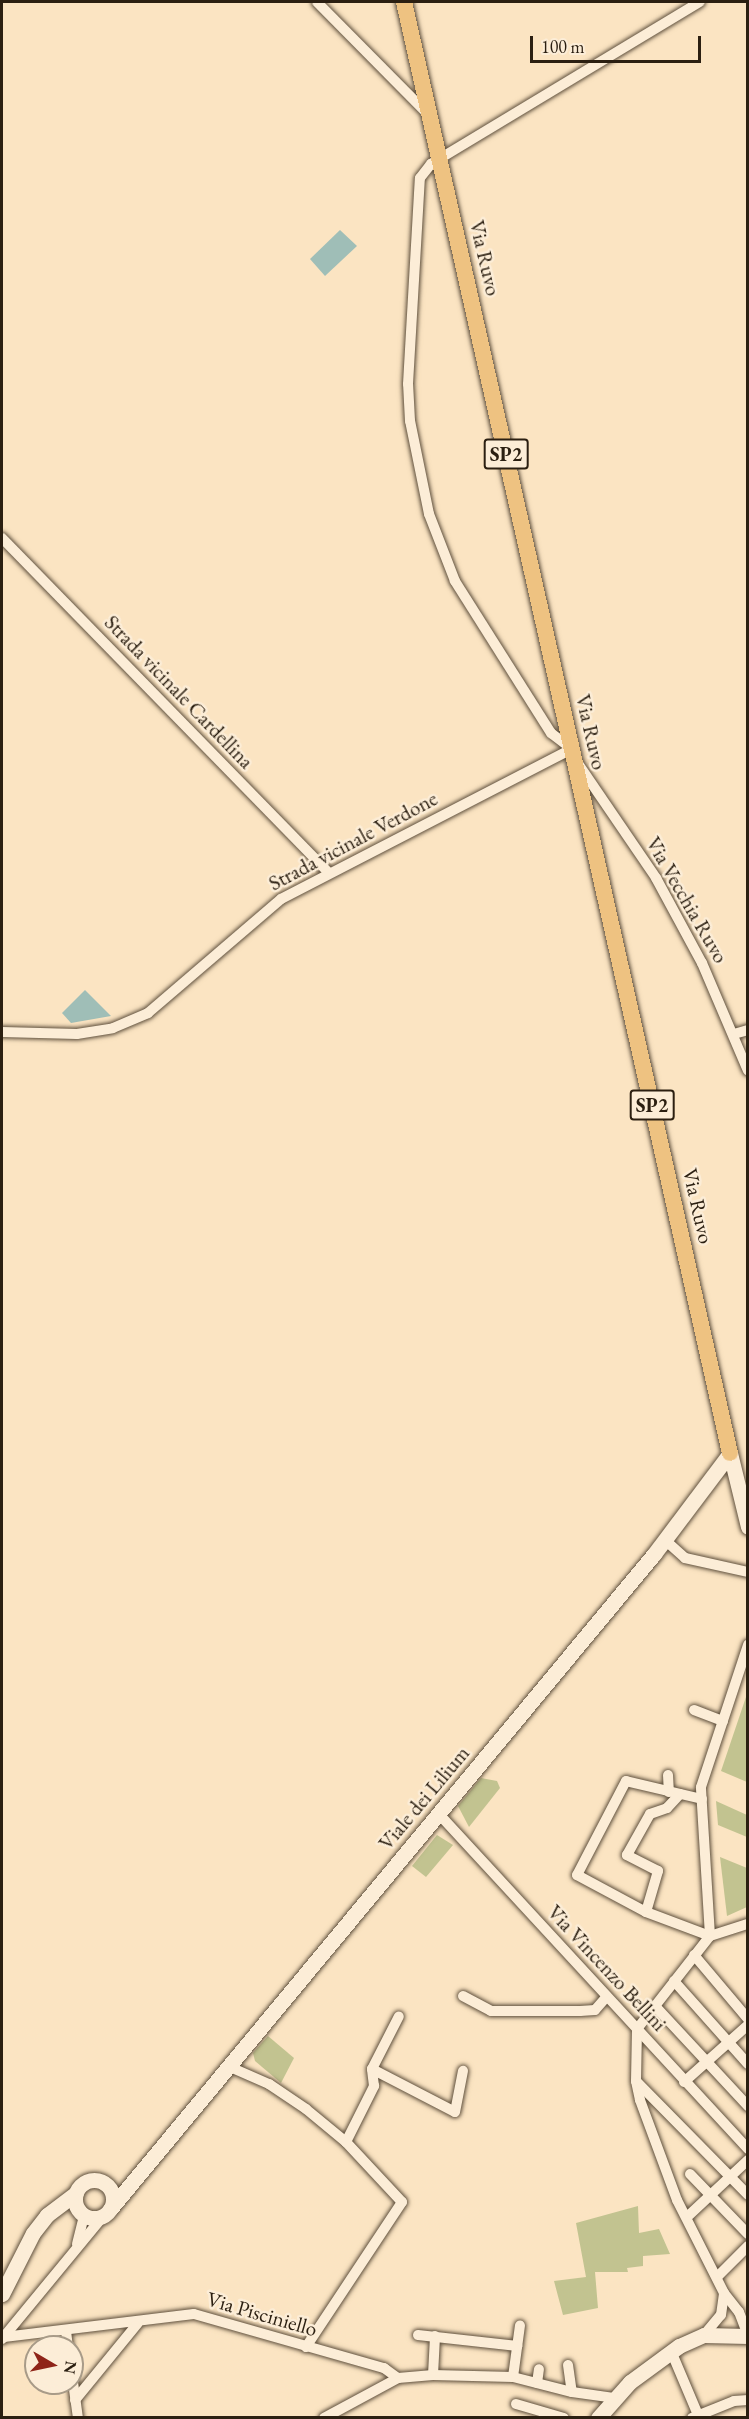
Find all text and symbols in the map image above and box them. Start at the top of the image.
scale bar [533,24,704,62]
text: 100 m [541,35,585,58]
street label: Via Ruvo [464,218,506,298]
road number: SP2 [484,437,528,471]
street label: Strada vicinale Cardellina [99,610,259,774]
street label: Via Ruvo [570,692,612,772]
street label: Strada vicinale Verdone [264,786,442,896]
street label: Via Vecchia Ruvo [641,832,733,968]
road number: SP2 [630,1088,674,1122]
street label: Via Ruvo [677,1166,719,1246]
street label: Viale dei Lilium [373,1741,475,1855]
street label: Via Vincenzo Bellini [542,1900,672,2036]
street label: Via Pisciniello [204,2286,320,2342]
north arrow [24,2335,84,2395]
text: N [59,2360,82,2376]

